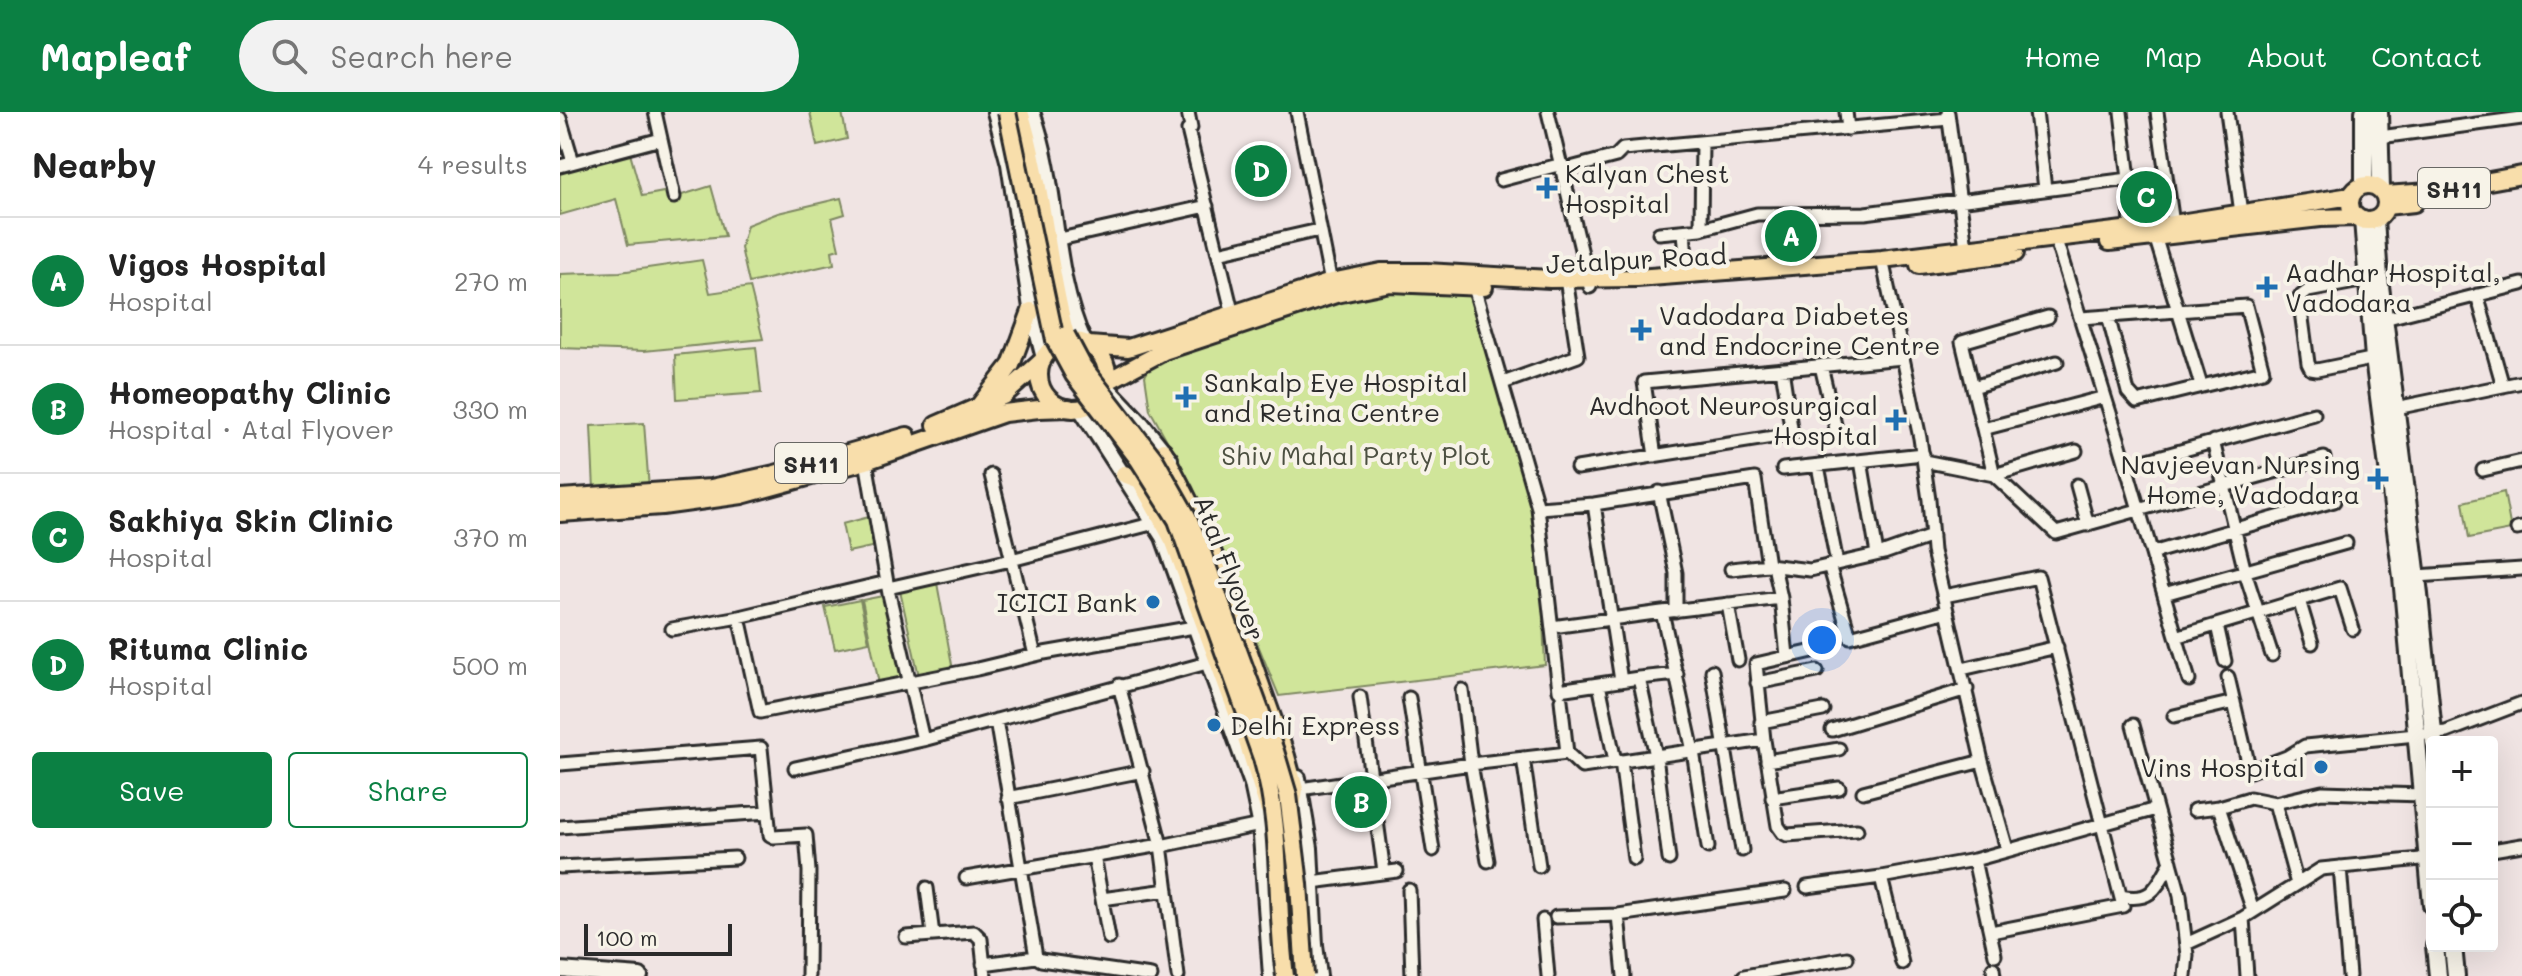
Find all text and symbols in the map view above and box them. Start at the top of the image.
search box [239,20,799,92]
text: Mapleaf [40,31,191,81]
icon: search [267,34,311,78]
text: Search here [331,36,513,76]
text: Home [2025,38,2101,74]
text: Map [2145,38,2202,74]
text: About [2246,38,2327,74]
text: Contact [2371,38,2482,74]
pin: D [1235,141,1287,201]
text: Nearby [32,142,157,187]
text: 4 results [418,147,528,181]
place label: Kalyan Chest Hospital [1565,156,1729,220]
pin: C [2120,167,2172,227]
road number: SH11 [2418,168,2490,208]
marker: Kalyan Chest Hospital [1536,177,1558,199]
pin: A [1765,206,1817,266]
street label: Jetalpur Road [1545,237,1727,281]
text: Vigos Hospital [108,244,326,284]
place label: Aadhar Hospital, Vadodara [2285,255,2500,319]
text: A [49,264,67,298]
text: 270 m [454,264,528,298]
marker: Aadhar Hospital, Vadodara [2256,276,2278,298]
text: Hospital [108,284,213,318]
place label: Vadodara Diabetes and Endocrine Centre [1659,298,1940,362]
marker: Vadodara Diabetes and Endocrine Centre [1630,319,1652,341]
place label: Sankalp Eye Hospital and Retina Centre [1204,365,1468,429]
text: Homeopathy Clinic [108,372,391,412]
marker: Sankalp Eye Hospital and Retina Centre [1175,386,1197,408]
place label: Avdhoot Neurosurgical Hospital [1588,388,1878,452]
text: B [49,392,67,426]
text: 330 m [452,392,528,426]
marker: Avdhoot Neurosurgical Hospital [1885,409,1907,431]
text: Hospital · Atal Flyover [108,412,394,446]
park label: Shiv Mahal Party Plot [1221,438,1491,472]
road number: SH11 [775,443,847,483]
place label: Navjeevan Nursing Home, Vadodara [2121,447,2360,511]
marker: Navjeevan Nursing Home, Vadodara [2367,468,2389,490]
street label: Atal Flyover [1187,490,1273,646]
text: Sakhiya Skin Clinic [108,500,393,540]
text: C [48,520,68,554]
text: 370 m [453,520,528,554]
text: Hospital [108,540,213,574]
place label: ICICI Bank [997,585,1137,619]
marker: ICICI Bank [1144,593,1162,611]
your location [1802,620,1842,660]
text: Rituma Clinic [108,628,308,668]
text: D [49,648,67,682]
text: 500 m [452,648,528,682]
text: Hospital [108,668,213,702]
place label: Delhi Express [1230,708,1400,742]
marker: Delhi Express [1205,716,1223,734]
map controls [2426,736,2498,952]
button: + [2426,736,2498,808]
place label: Vins Hospital [2140,750,2305,784]
button: Save [32,752,272,828]
button: Share [288,752,528,828]
marker: Vins Hospital [2312,758,2330,776]
pin: B [1335,772,1387,832]
button: − [2426,808,2498,880]
button: locate [2426,880,2498,952]
scale bar [584,920,732,956]
text: 100 m [596,923,658,952]

